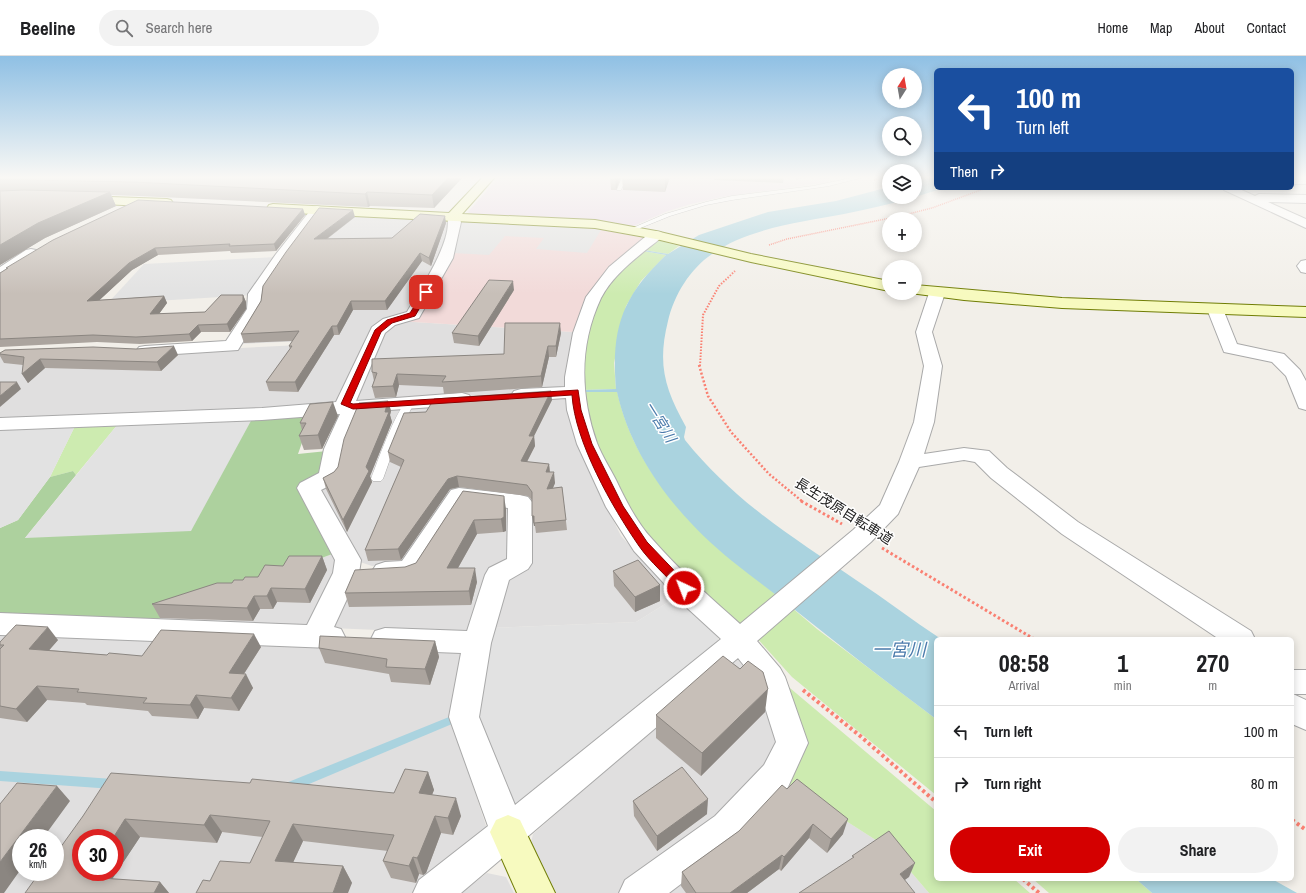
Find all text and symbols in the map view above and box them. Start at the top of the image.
search box [99,10,379,46]
text: Beeline [20,15,75,41]
icon: search [113,17,135,39]
text: Search here [145,17,212,38]
text: Home [1097,19,1128,37]
text: Map [1150,19,1172,37]
text: About [1194,19,1224,37]
text: Contact [1246,19,1286,37]
north arrow [882,68,922,108]
map controls [882,68,922,300]
text: 100 m [1016,79,1081,117]
icon: left [950,84,1002,136]
text: Turn left [1016,115,1069,140]
button: search [882,116,922,156]
icon: right [986,160,1008,182]
text: Then [950,161,978,182]
button: layers [882,164,922,204]
button: + [882,212,922,252]
button: − [882,260,922,300]
pin [409,275,443,309]
icon: arrive [415,281,437,303]
water label: 一宮川 [640,397,682,448]
street label: 長生茂原自転車道 [792,474,896,548]
position arrow [663,567,705,609]
water label: 一宮川 [872,637,928,662]
text: 08:58 [999,647,1049,679]
text: 1 [1117,647,1128,679]
text: 270 [1196,647,1229,679]
text: Arrival [1009,677,1039,694]
text: min [1114,677,1132,694]
text: m [1208,677,1217,694]
icon: left [950,721,972,743]
text: Turn left [984,721,1032,742]
text: 100 m [1244,721,1278,742]
icon: right [950,773,972,795]
text: Turn right [984,773,1041,794]
text: 80 m [1251,773,1278,794]
button: Exit [950,827,1110,873]
button: Share [1118,827,1278,873]
speed limit sign: 30 [72,829,124,881]
text: 26 [29,836,47,863]
text: km/h [29,858,47,871]

